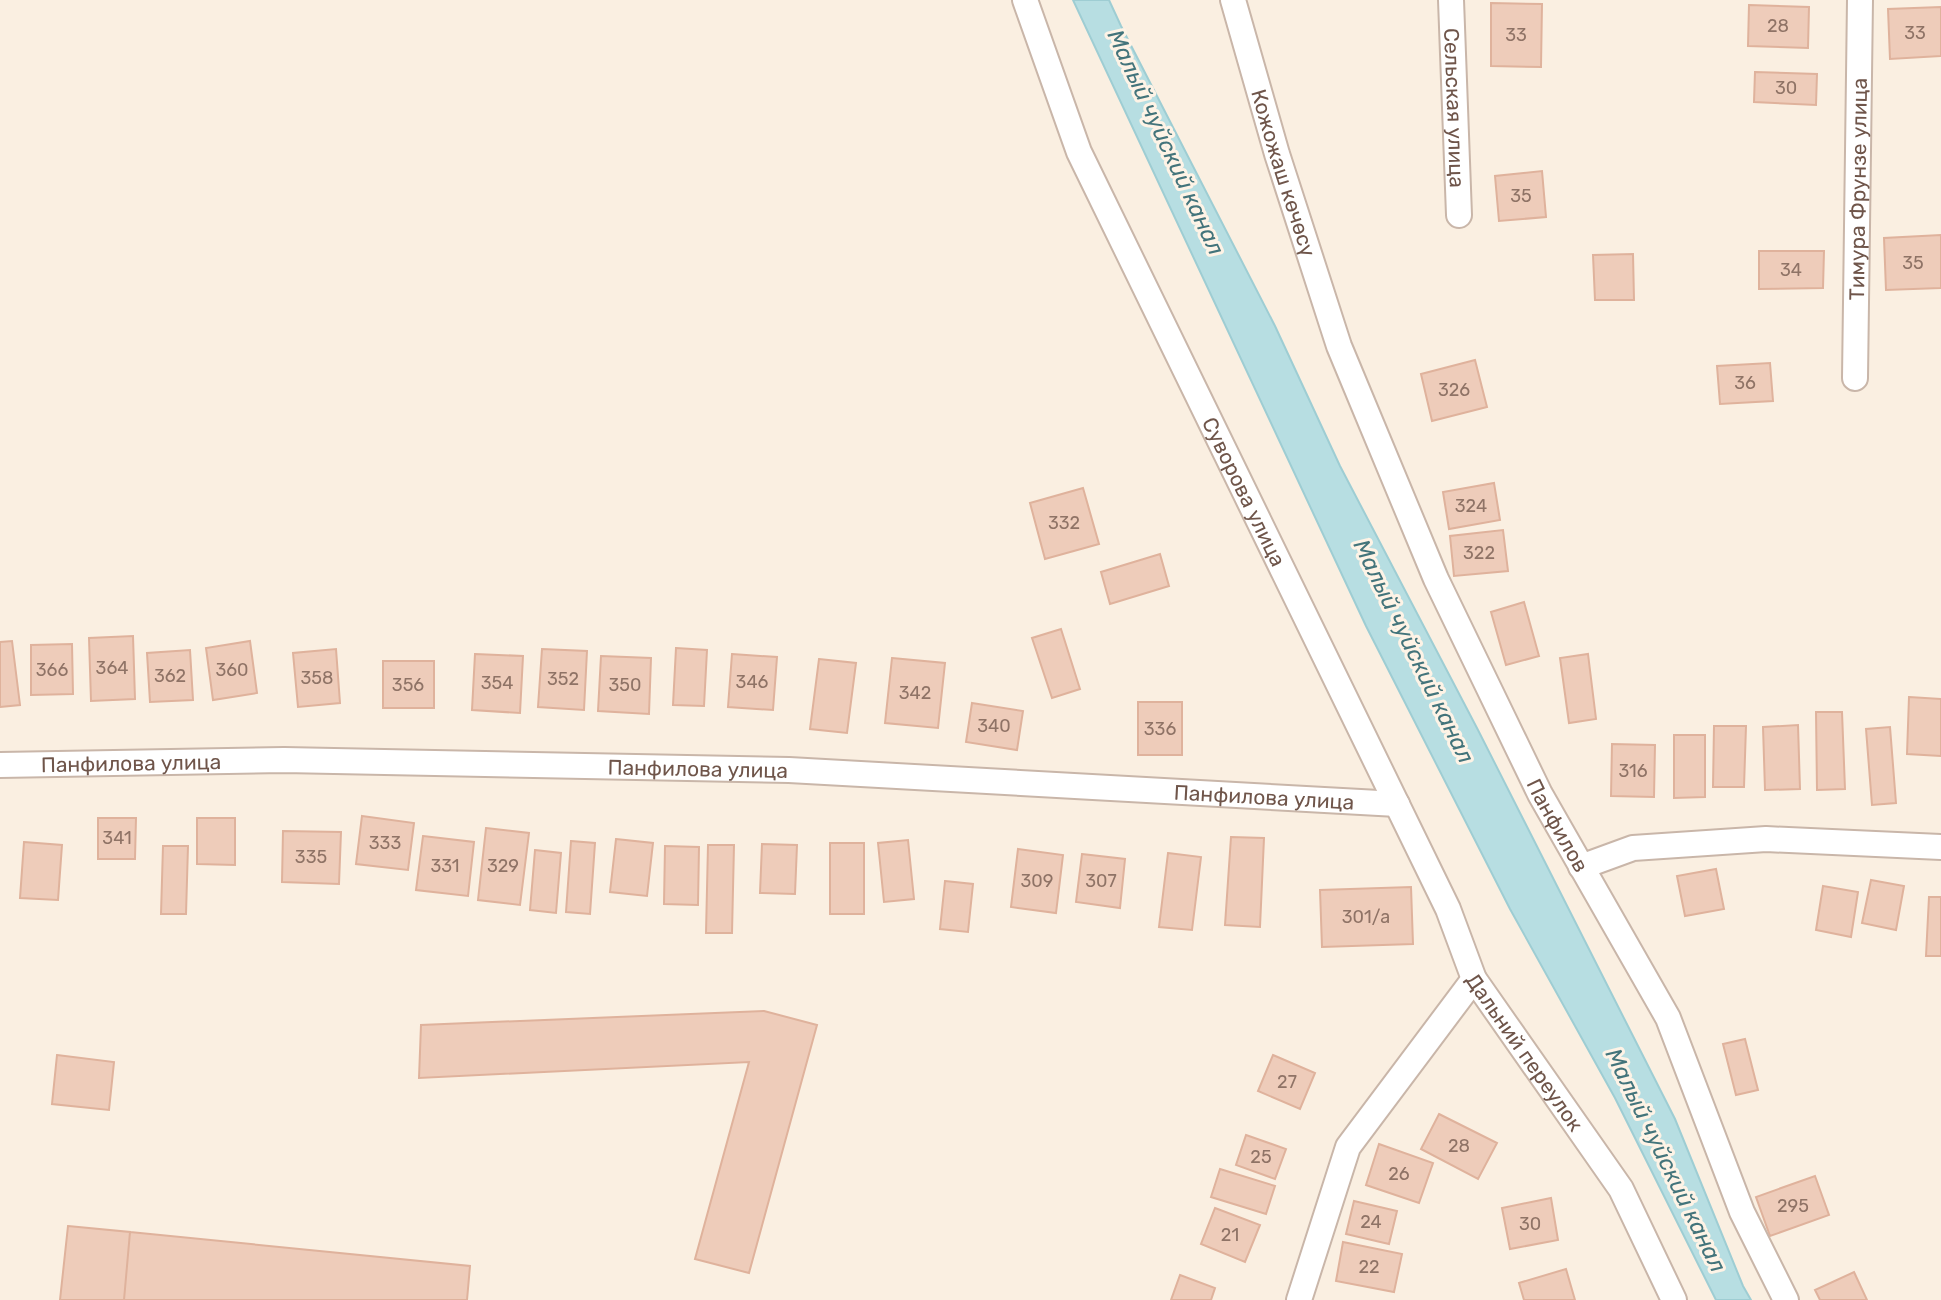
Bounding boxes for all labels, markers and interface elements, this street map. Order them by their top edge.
house number: 28 [1767,15,1789,37]
house number: 33 [1904,22,1926,44]
house number: 33 [1505,24,1527,46]
water label: Малый чуйский канал [1101,25,1231,259]
street label: Сельская улица [1440,28,1470,188]
house number: 30 [1775,77,1797,99]
street label: Тимура Фрунзе улица [1844,78,1871,300]
street label: Кожожаш көчөсү [1247,86,1322,259]
house number: 35 [1510,185,1532,207]
house number: 35 [1902,252,1924,274]
house number: 34 [1780,259,1802,281]
house number: 36 [1734,372,1756,394]
house number: 326 [1438,379,1470,401]
street label: Суворова улица [1198,413,1291,570]
house number: 324 [1455,495,1487,517]
house number: 332 [1048,512,1080,534]
water label: Малый чуйский канал [1348,535,1480,767]
house number: 322 [1463,542,1495,564]
house number: 364 [96,657,128,679]
house number: 366 [36,659,68,681]
house number: 360 [215,659,249,681]
house number: 362 [154,665,186,687]
house number: 358 [301,667,333,689]
house number: 352 [547,668,579,690]
house number: 346 [736,671,769,693]
house number: 354 [481,672,513,694]
house number: 356 [392,674,424,696]
house number: 350 [609,674,641,696]
house number: 342 [899,682,931,704]
house number: 340 [977,715,1011,737]
house number: 336 [1144,718,1176,740]
street label: Панфилова улица [41,749,221,777]
street label: Панфилова улица [607,754,788,782]
house number: 316 [1618,760,1648,782]
street label: Панфилов [1522,774,1594,876]
street label: Панфилова улица [1173,779,1355,814]
house number: 341 [102,827,132,849]
house number: 333 [369,832,401,854]
house number: 335 [295,846,327,868]
house number: 331 [430,855,460,877]
house number: 329 [487,855,519,877]
house number: 309 [1021,870,1053,892]
house number: 307 [1085,870,1117,892]
house number: 301/а [1342,906,1390,928]
street label: Дальний переулок [1461,968,1589,1136]
water label: Малый чуйский канал [1600,1044,1732,1276]
house number: 27 [1277,1071,1297,1093]
house number: 28 [1448,1135,1470,1157]
house number: 25 [1250,1146,1272,1168]
house number: 26 [1388,1163,1410,1185]
house number: 295 [1777,1195,1809,1217]
house number: 24 [1360,1211,1382,1233]
house number: 30 [1519,1213,1541,1235]
house number: 21 [1221,1224,1239,1246]
house number: 22 [1358,1256,1380,1278]

